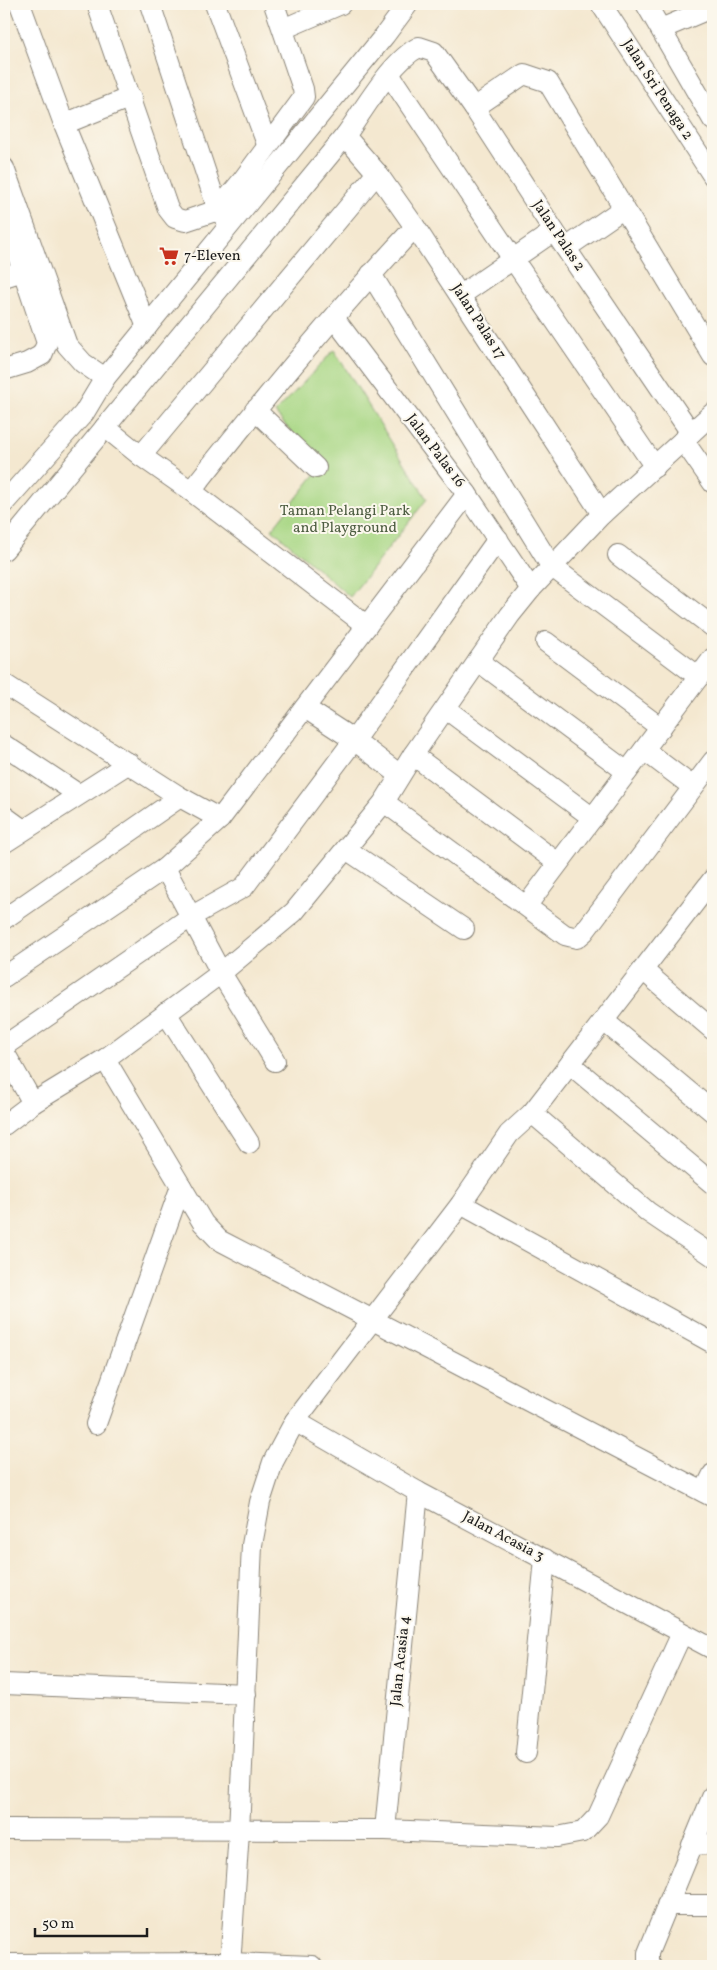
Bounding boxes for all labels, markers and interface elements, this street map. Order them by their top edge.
street label: Jalan Sri Penaga 2 [616,35,698,145]
street label: Jalan Palas 2 [526,196,590,276]
supermarket icon: 7-Eleven [158,245,180,267]
place label: 7-Eleven [184,246,241,267]
street label: Jalan Palas 17 [446,280,510,364]
street label: Jalan Palas 16 [400,410,470,492]
park label: Taman Pelangi Park and Playground [280,501,410,539]
street label: Jalan Acasia 3 [458,1507,548,1567]
street label: Jalan Acasia 4 [386,1615,416,1707]
scale bar [35,1905,148,1937]
text: 50 m [42,1914,74,1935]

